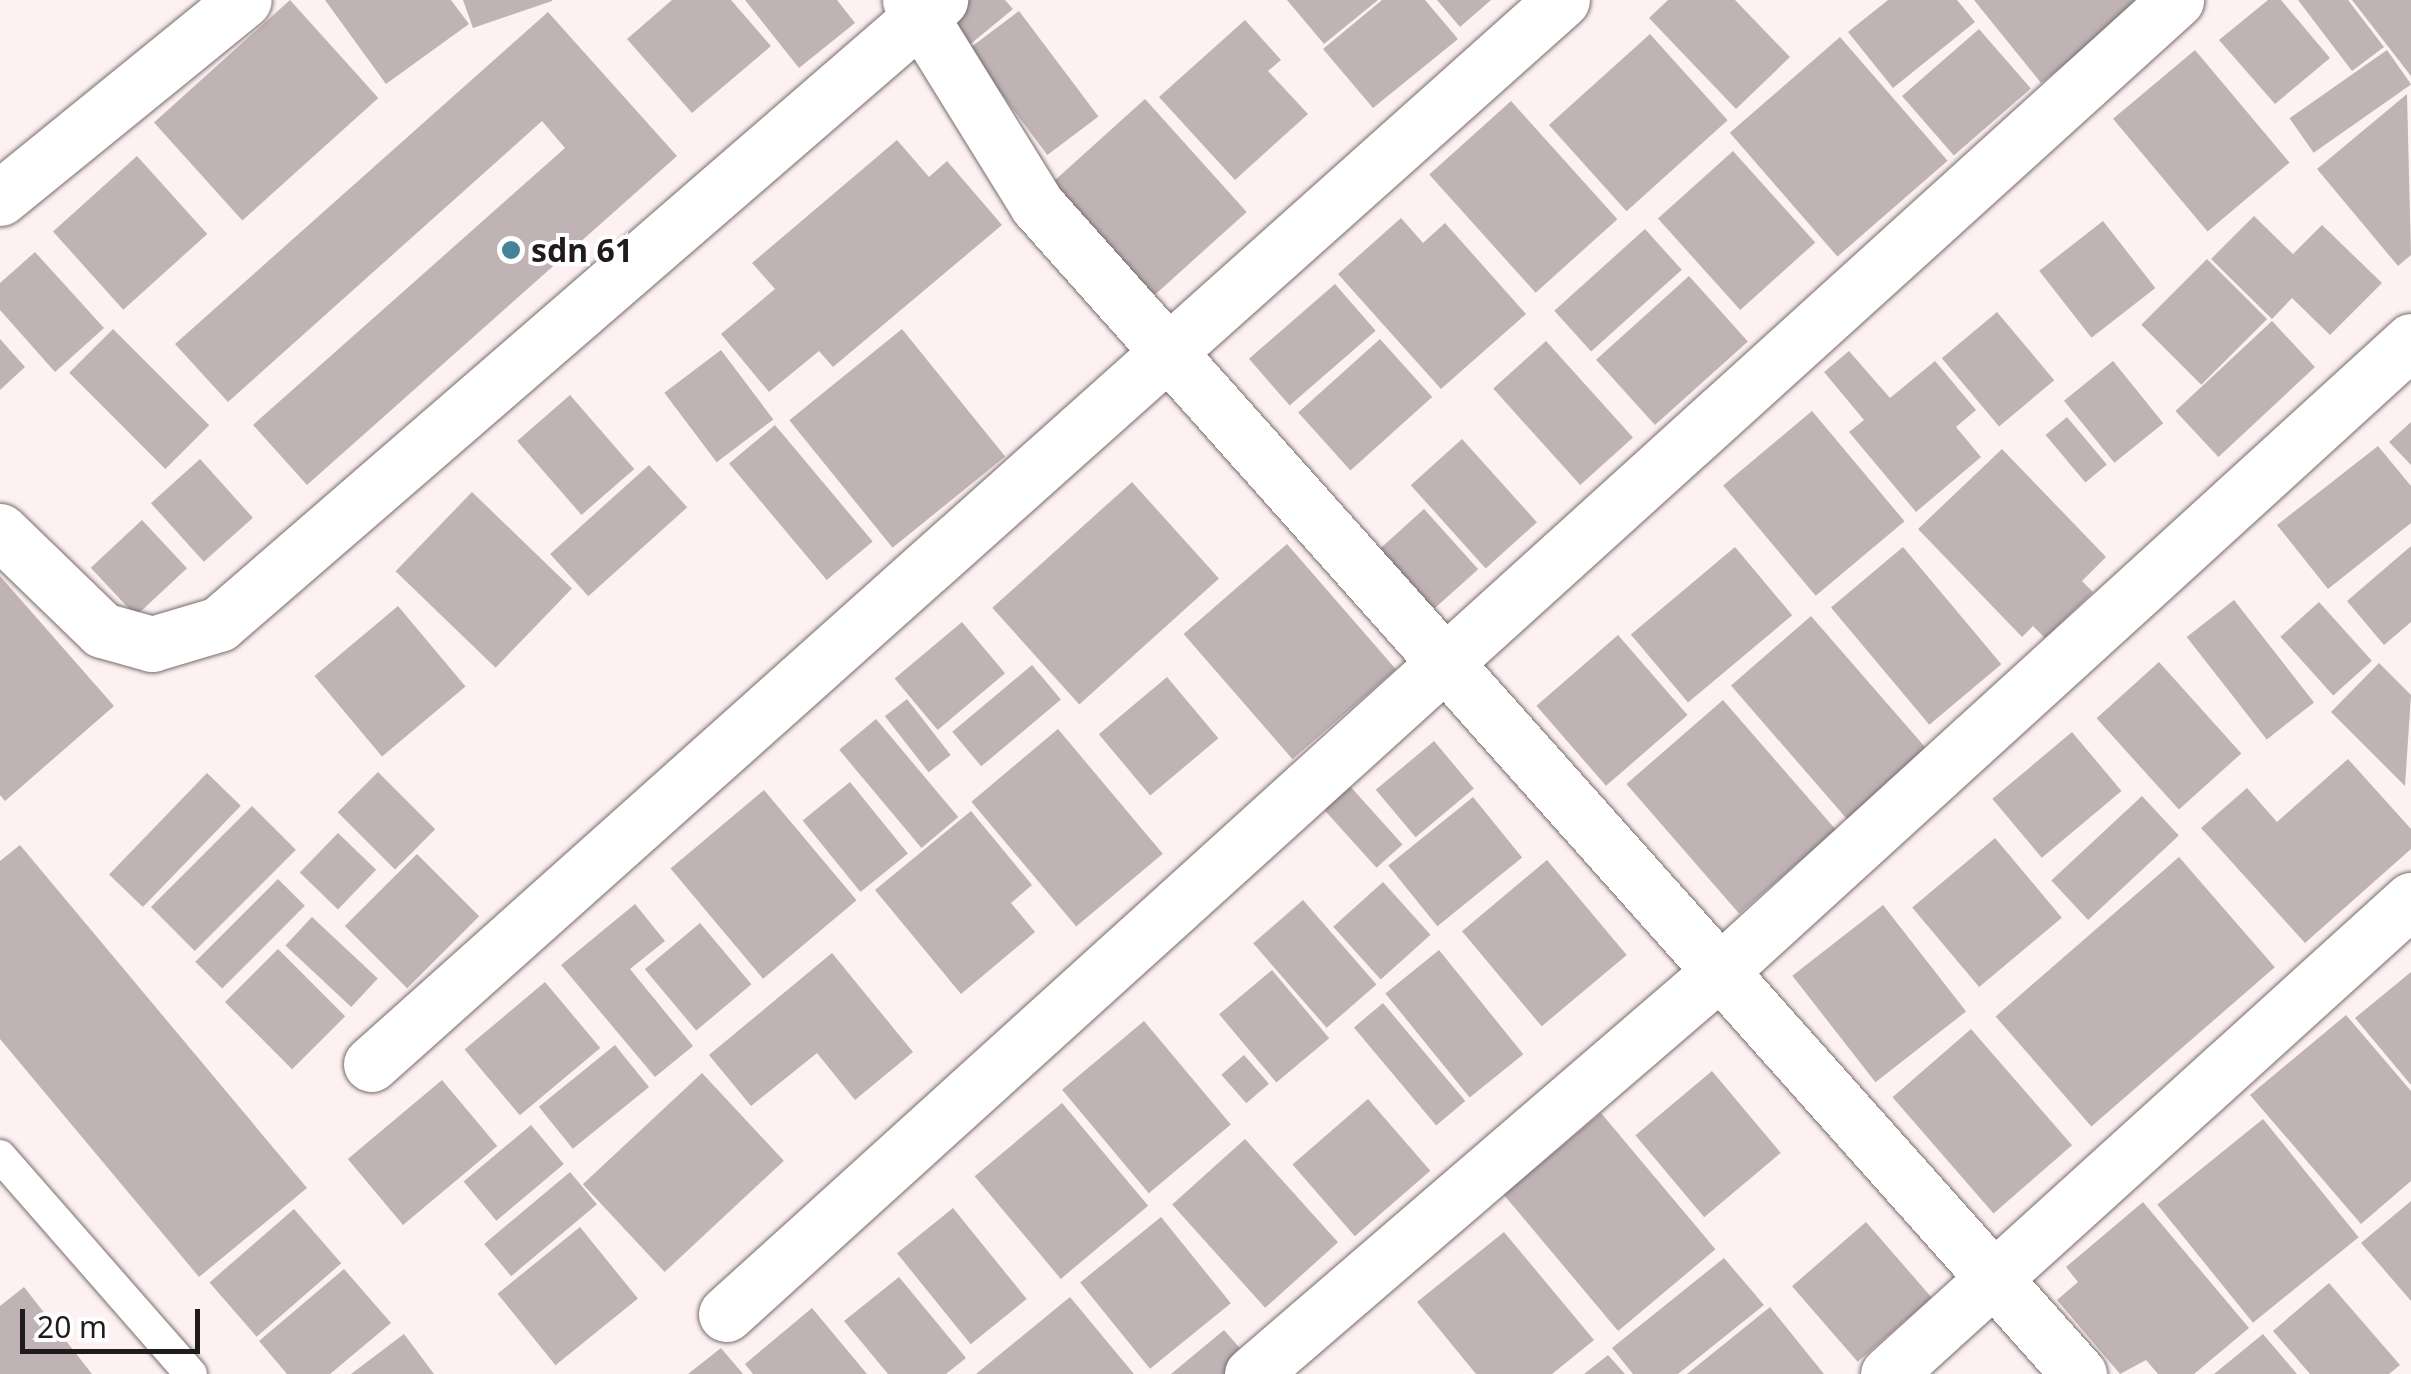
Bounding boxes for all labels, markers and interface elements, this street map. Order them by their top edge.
place label: sdn 61 [531,231,633,269]
marker: sdn 61 [500,239,522,261]
scale bar [25,1289,205,1351]
text: 20 m [37,1306,107,1347]

